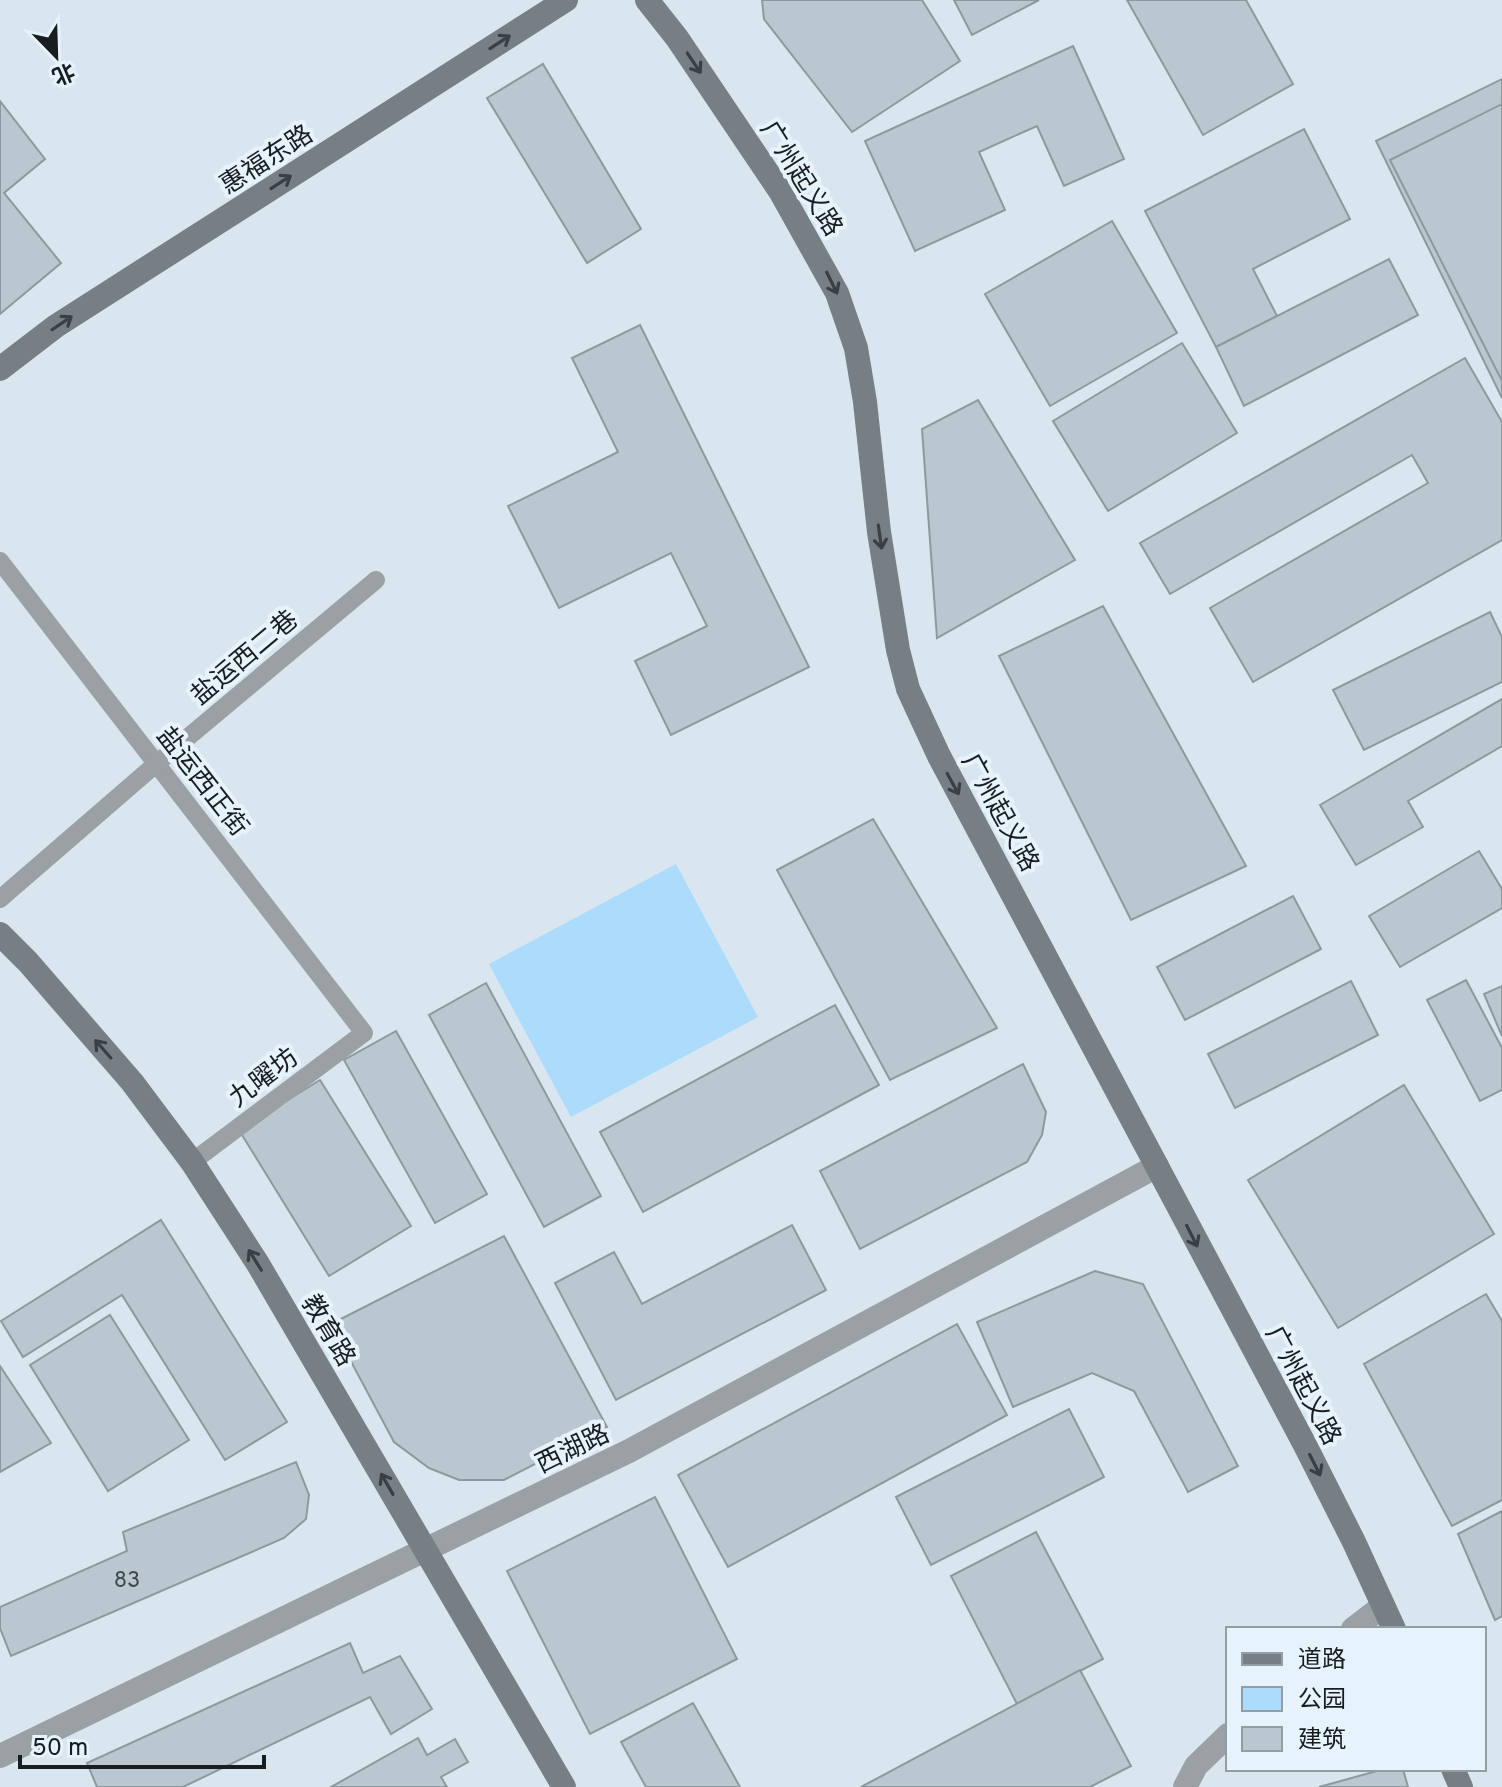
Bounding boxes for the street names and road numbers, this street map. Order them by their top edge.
street label: 广州起义路 [751,115,848,243]
street label: 惠福东路 [215,119,320,203]
street label: 盐运西二巷 [185,604,306,713]
street label: 盐运西正街 [148,721,254,844]
street label: 广州起义路 [953,748,1045,878]
street label: 九曜坊 [223,1042,306,1116]
street label: 教育路 [293,1289,361,1373]
street label: 广州起义路 [1257,1321,1347,1451]
street label: 西湖路 [531,1418,615,1482]

